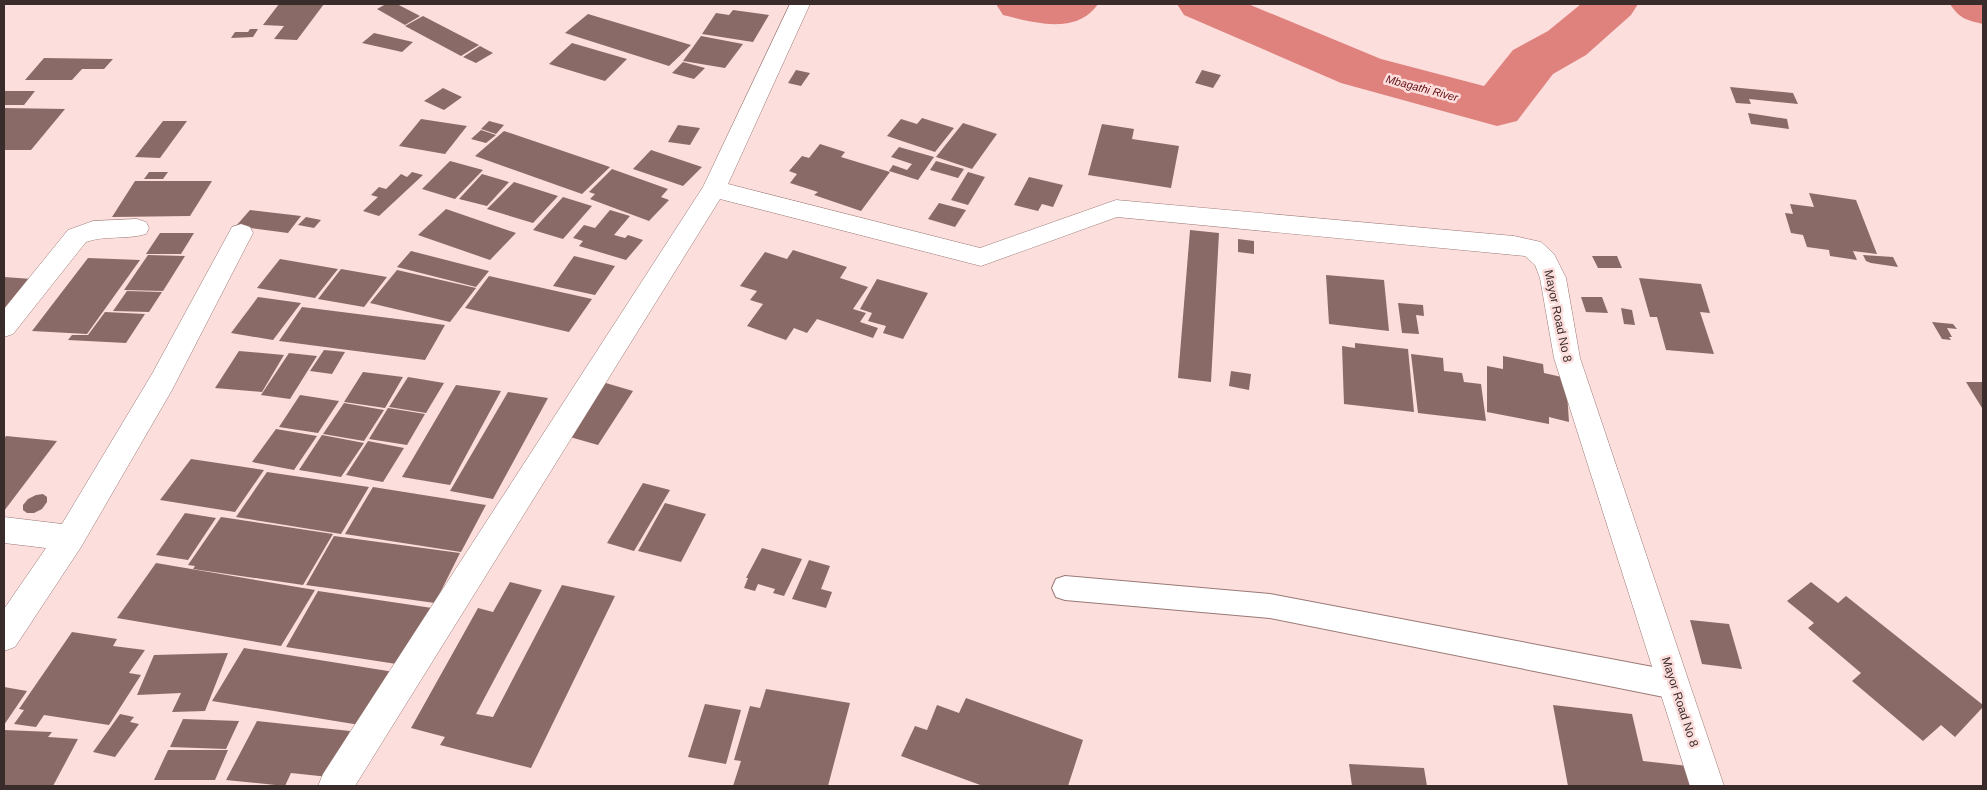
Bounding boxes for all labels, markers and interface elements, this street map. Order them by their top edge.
water label: Mbagathi River [1385,73,1461,104]
street label: Mayor Road No 8 [1541,269,1575,364]
street label: Mayor Road No 8 [1659,655,1701,749]

